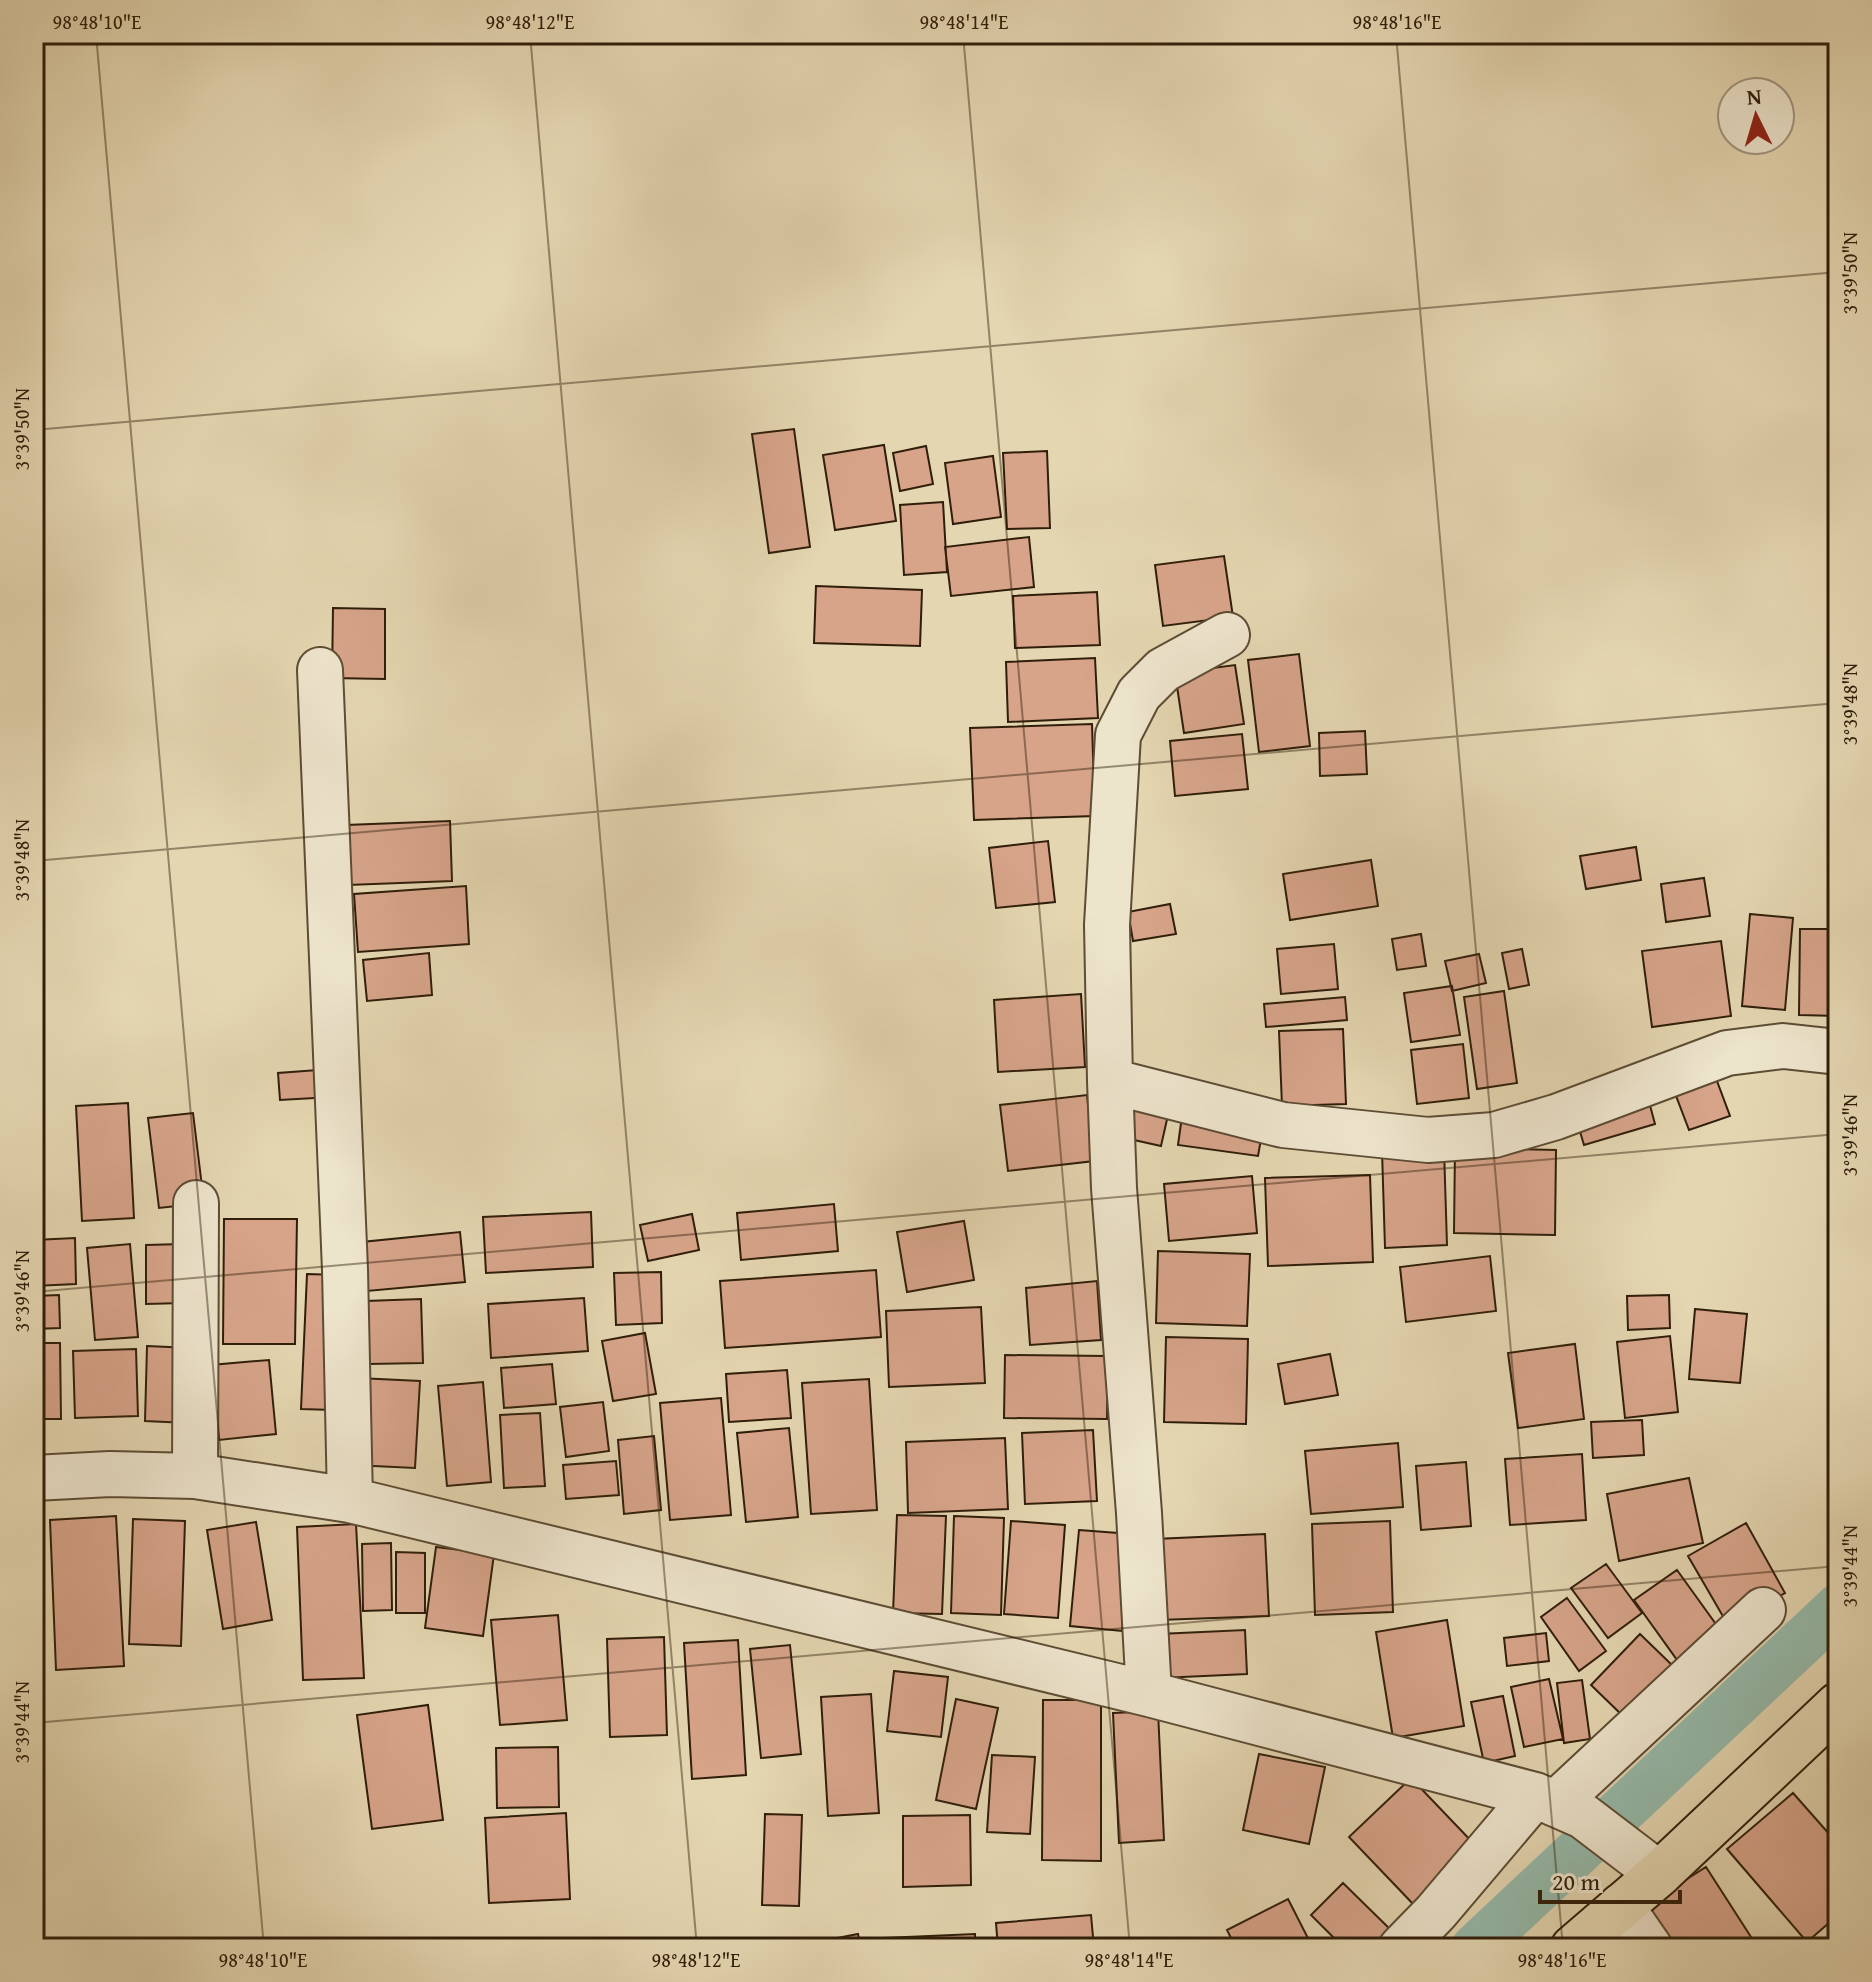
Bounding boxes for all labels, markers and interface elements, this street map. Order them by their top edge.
text: 98°48'10"E [53,7,141,36]
text: 98°48'12"E [486,7,574,36]
text: 98°48'14"E [920,7,1008,36]
text: 98°48'16"E [1353,7,1441,36]
north arrow [1716,76,1796,156]
text: N [1746,79,1763,113]
text: 3°39'50"N [1835,232,1864,314]
text: 3°39'50"N [7,388,36,470]
text: 3°39'48"N [1835,663,1864,745]
text: 3°39'48"N [7,819,36,901]
text: 3°39'46"N [1835,1094,1864,1176]
text: 3°39'46"N [7,1250,36,1332]
text: 3°39'44"N [1835,1525,1864,1607]
text: 3°39'44"N [7,1681,36,1763]
scale bar [1540,1854,1680,1904]
text: 20 m [1552,1864,1600,1899]
text: 98°48'10"E [219,1945,307,1974]
text: 98°48'12"E [652,1945,740,1974]
text: 98°48'14"E [1085,1945,1173,1974]
text: 98°48'16"E [1518,1945,1606,1974]

